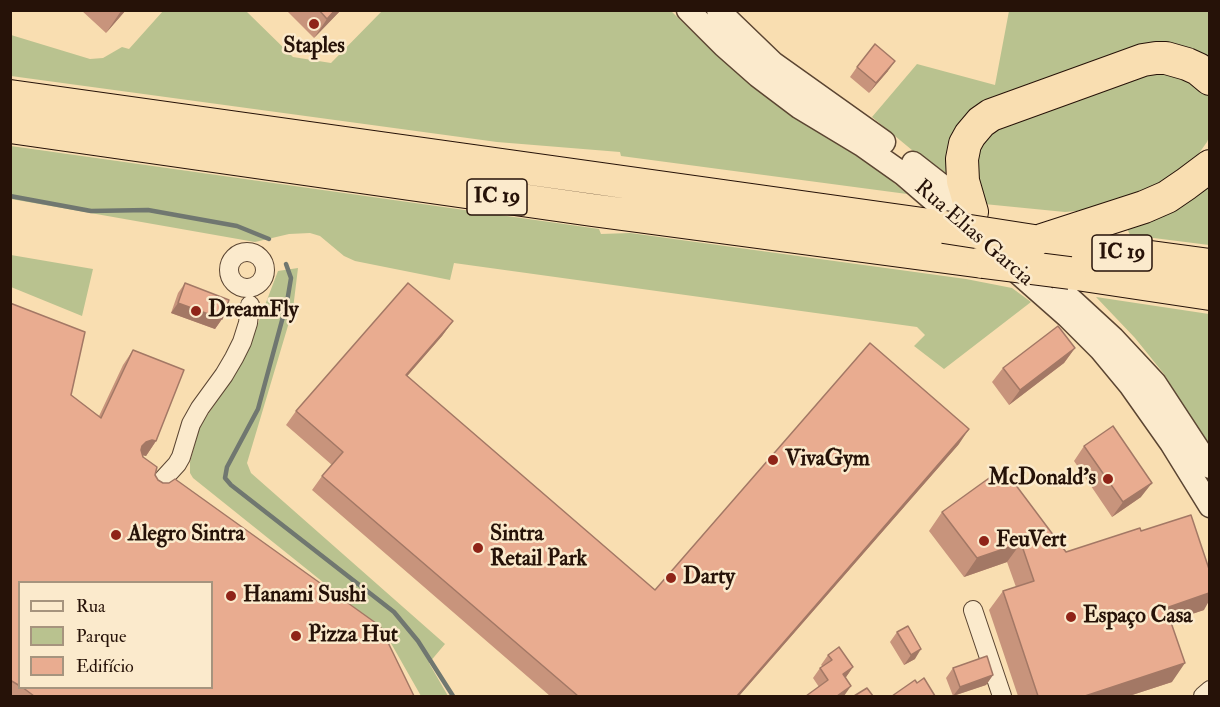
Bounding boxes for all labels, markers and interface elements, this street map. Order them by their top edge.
marker: Staples [307,17,321,31]
place label: Staples [283,34,345,60]
street label: Rua Elias Garcia [908,175,1038,293]
road number: IC 19 [467,179,527,215]
road number: IC 19 [1092,235,1152,271]
place label: DreamFly [208,298,298,324]
marker: DreamFly [189,304,203,318]
place label: VivaGym [785,447,870,473]
marker: VivaGym [766,453,780,467]
place label: McDonald's [988,466,1096,492]
marker: McDonald's [1101,472,1115,486]
place label: Alegro Sintra [128,522,244,548]
place label: Sintra Retail Park [490,522,587,574]
marker: Alegro Sintra [109,528,123,542]
place label: FeuVert [996,528,1066,554]
marker: FeuVert [977,534,991,548]
marker: Sintra Retail Park [471,541,485,555]
place label: Darty [683,565,735,591]
marker: Darty [664,571,678,585]
legend [18,581,213,689]
place label: Hanami Sushi [243,583,366,609]
marker: Hanami Sushi [224,589,238,603]
text: Rua [76,595,105,618]
place label: Espaço Casa [1083,604,1192,630]
marker: Espaço Casa [1064,610,1078,624]
place label: Pizza Hut [308,623,398,649]
text: Parque [76,625,126,648]
marker: Pizza Hut [289,629,303,643]
text: Edifício [76,655,134,678]

